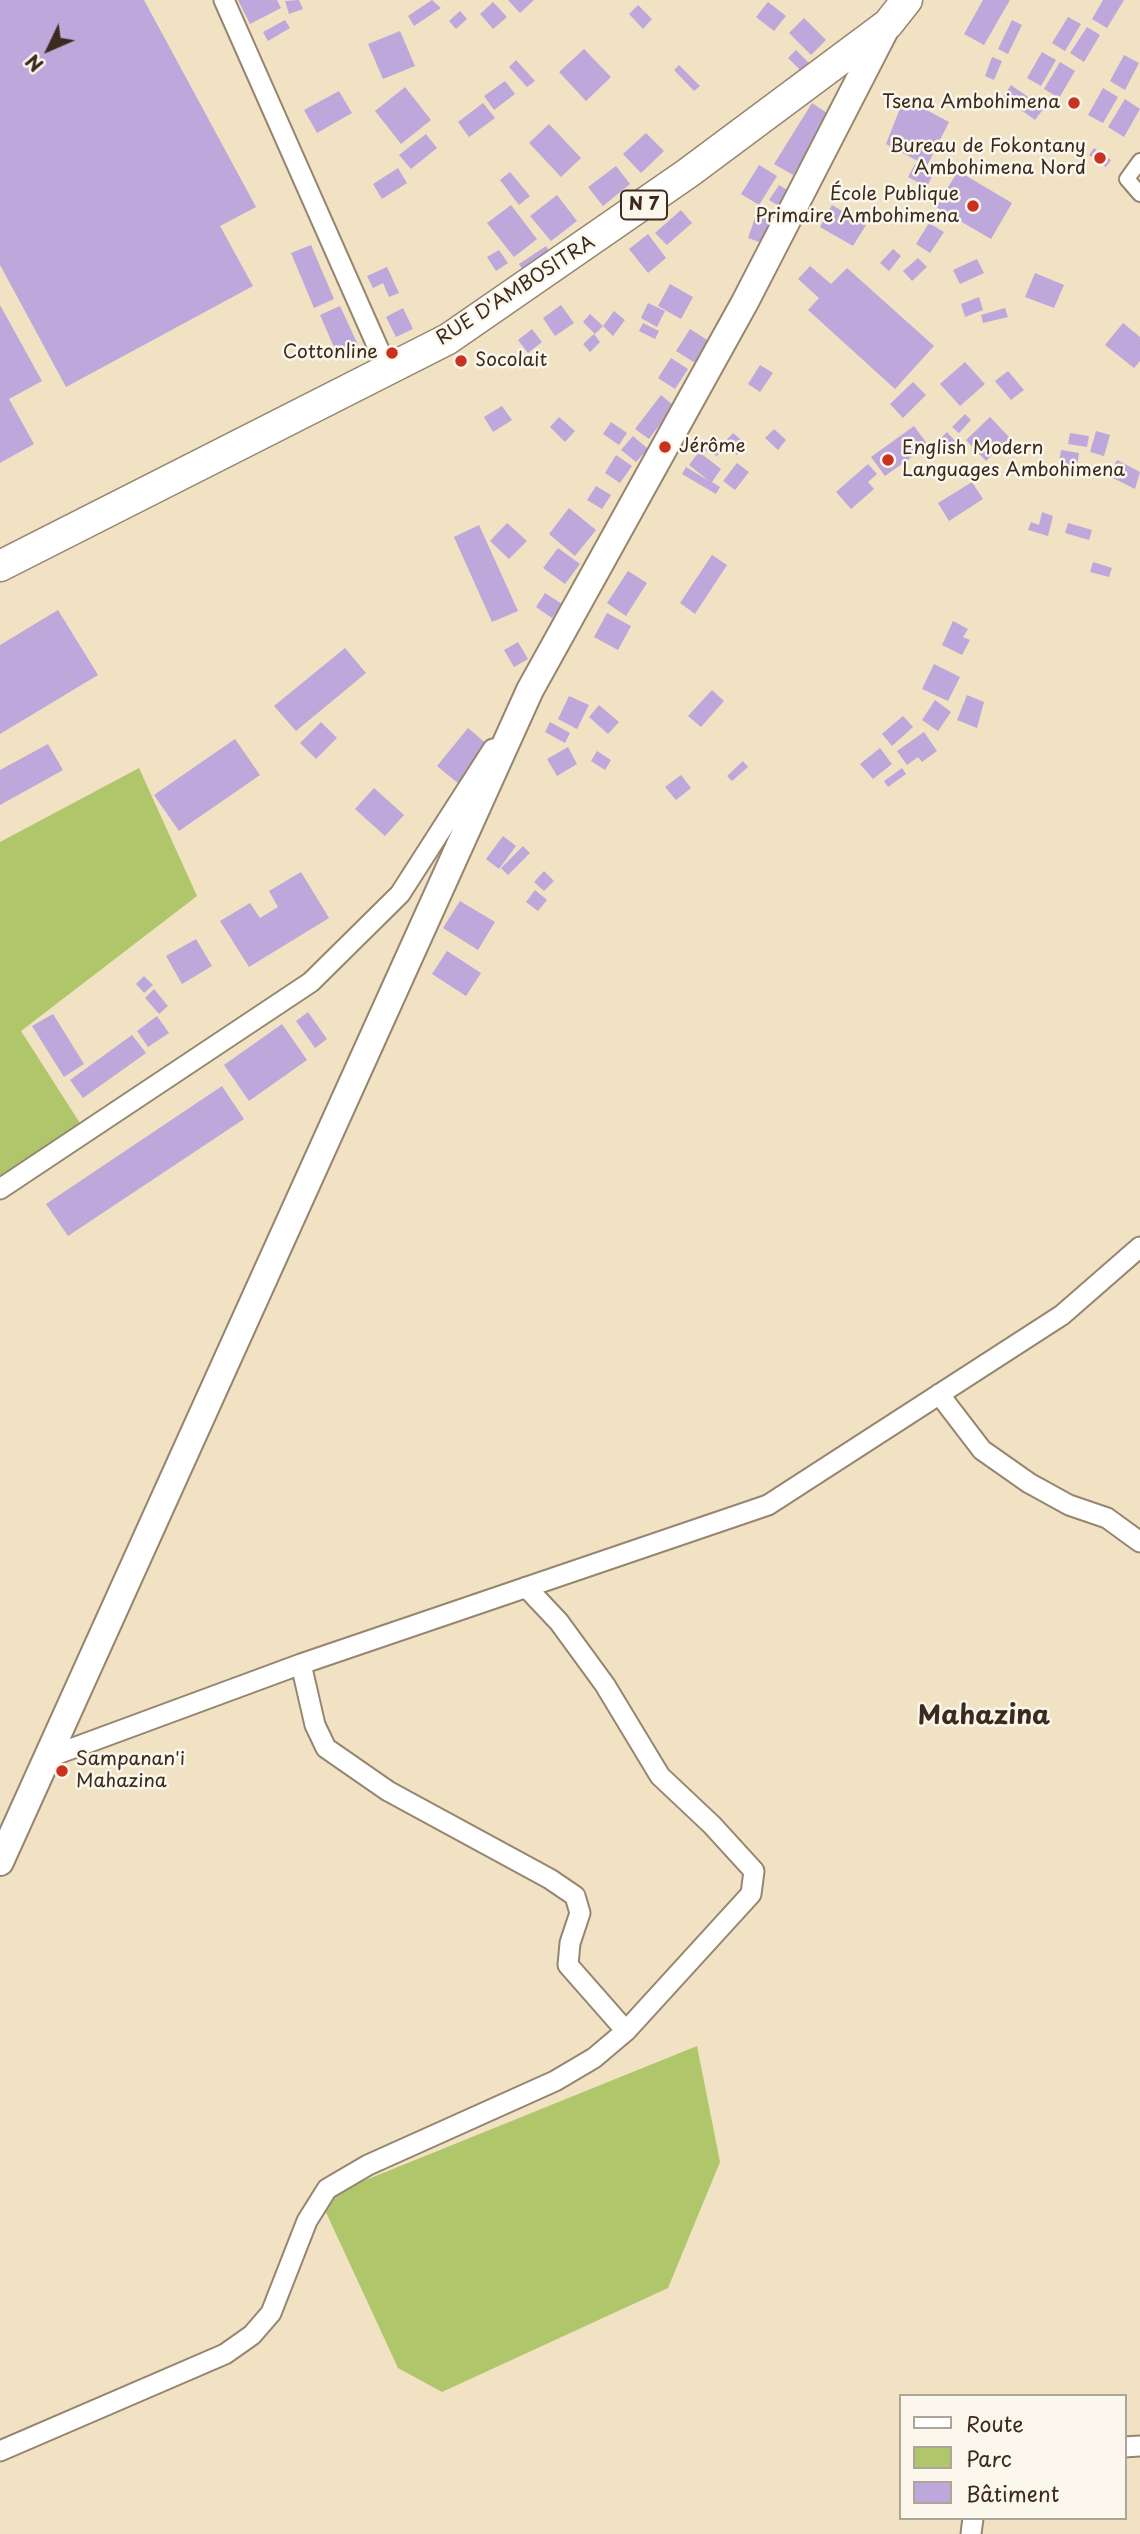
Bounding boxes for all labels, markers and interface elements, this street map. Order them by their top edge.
north arrow [14,14,84,84]
text: N [19,48,49,79]
place label: Tsena Ambohimena [882,92,1060,114]
marker: Tsena Ambohimena [1066,95,1082,111]
place label: Bureau de Fokontany Ambohimena Nord [890,136,1086,180]
marker: Bureau de Fokontany Ambohimena Nord [1092,150,1108,166]
place label: École Publique Primaire Ambohimena [755,184,959,228]
road number: N 7 [621,190,667,220]
marker: École Publique Primaire Ambohimena [965,198,981,214]
street label: RUE D'AMBOSITRA [433,231,599,351]
place label: Cottonline [283,342,378,364]
marker: Cottonline [384,345,400,361]
place label: Socolait [475,350,547,372]
marker: Socolait [453,353,469,369]
place label: Jérôme [679,436,746,458]
place label: English Modern Languages Ambohimena [902,438,1125,482]
marker: Jérôme [657,439,673,455]
marker: English Modern Languages Ambohimena [880,452,896,468]
district label: Mahazina [918,1701,1050,1733]
place label: Sampanan'i Mahazina [76,1749,185,1793]
marker: Sampanan'i Mahazina [54,1763,70,1779]
legend [898,2394,1126,2520]
text: Route [966,2407,1024,2439]
text: Parc [966,2442,1012,2474]
text: Bâtiment [966,2477,1059,2509]

